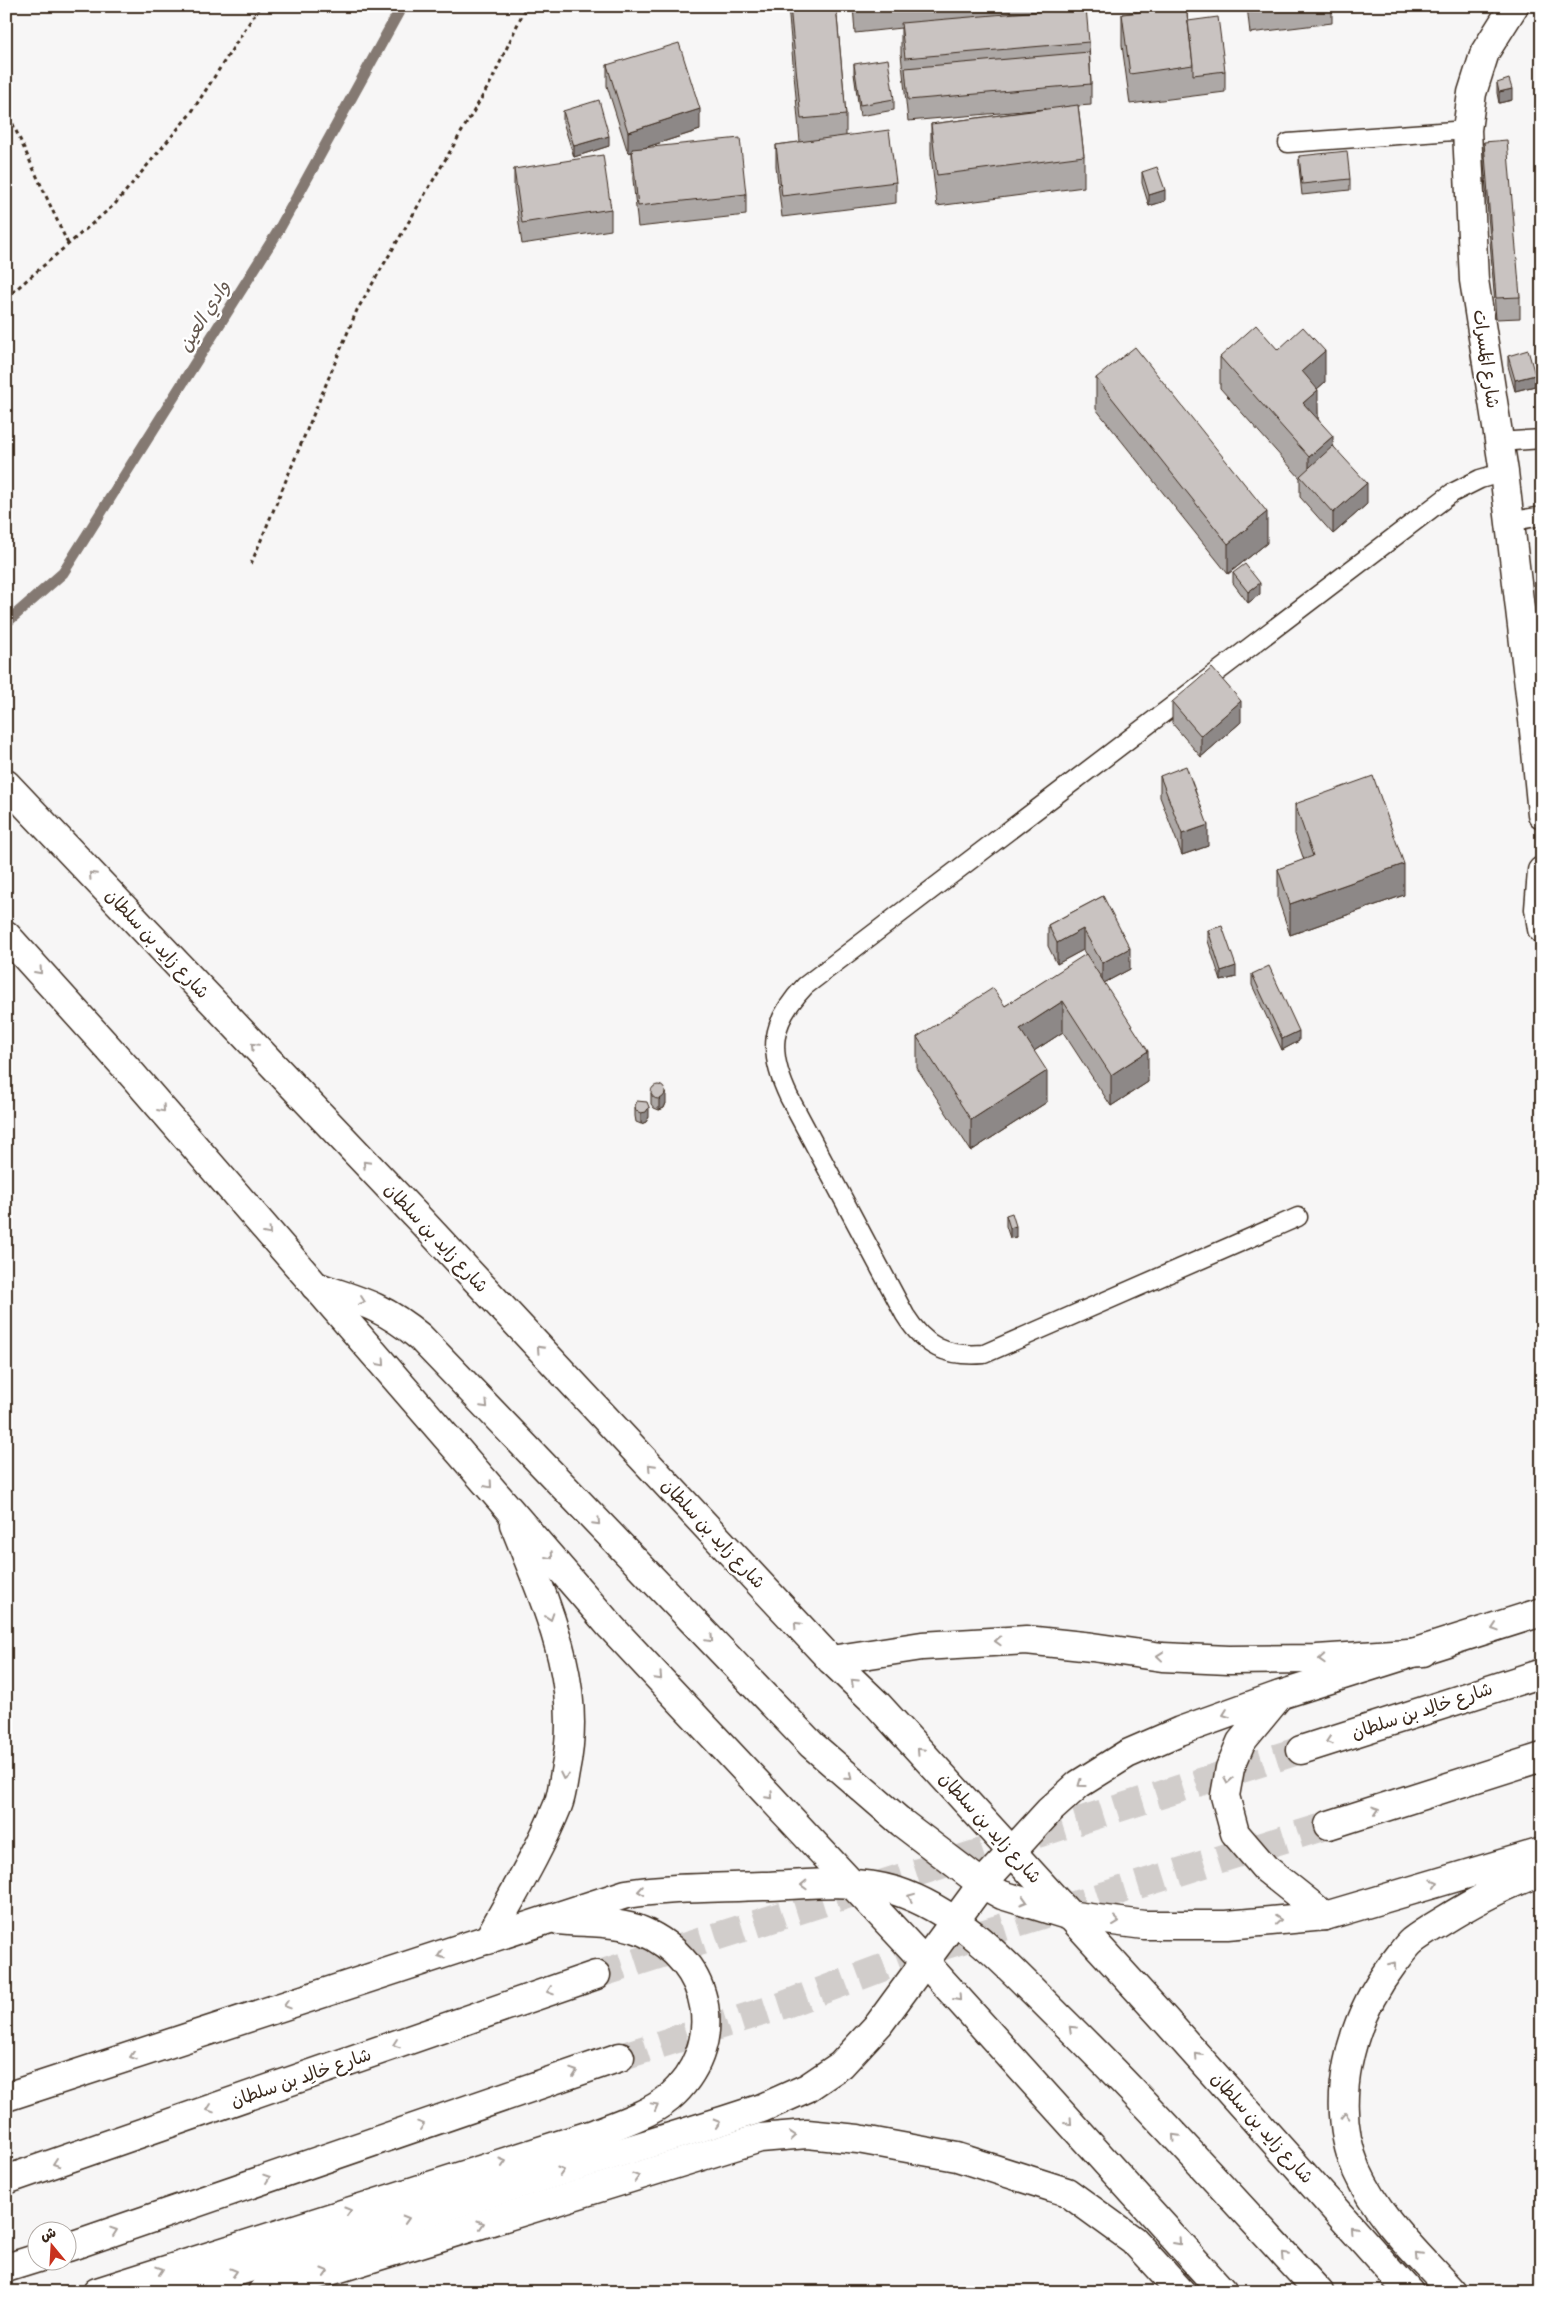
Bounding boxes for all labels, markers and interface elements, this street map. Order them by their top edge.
water label: وادي العين [173,276,236,357]
street label: شارع المَسرات [1468,308,1504,410]
one-way arrow [89,872,98,881]
street label: شارع زايد بن سلطان [100,884,214,1004]
one-way arrow [33,965,42,974]
one-way arrow [251,1043,260,1052]
one-way arrow [157,1103,166,1112]
one-way arrow [363,1160,372,1169]
street label: شارع زايد بن سلطان [379,1178,493,1298]
one-way arrow [263,1226,272,1235]
one-way arrow [357,1296,366,1306]
one-way arrow [537,1345,546,1354]
one-way arrow [376,1357,385,1366]
one-way arrow [479,1399,488,1408]
one-way arrow [648,1464,657,1473]
street label: شارع زايد بن سلطان [656,1474,770,1594]
one-way arrow [483,1480,492,1489]
one-way arrow [591,1516,600,1525]
one-way arrow [545,1551,554,1560]
one-way arrow [544,1612,554,1621]
one-way arrow [794,1621,803,1630]
one-way arrow [1492,1622,1500,1632]
one-way arrow [704,1633,713,1642]
one-way arrow [994,1636,1002,1646]
one-way arrow [1155,1651,1163,1662]
one-way arrow [1318,1653,1326,1664]
one-way arrow [653,1672,662,1681]
street label: شارع خالِد بن سلطان [1348,1677,1496,1745]
one-way arrow [851,1679,860,1688]
one-way arrow [1223,1708,1231,1718]
one-way arrow [1325,1735,1333,1745]
one-way arrow [917,1747,926,1756]
street label: شارع زايد بن سلطان [934,1767,1046,1889]
one-way arrow [843,1771,852,1780]
one-way arrow [560,1772,570,1780]
one-way arrow [1224,1775,1234,1784]
one-way arrow [1077,1778,1087,1787]
one-way arrow [764,1790,773,1799]
one-way arrow [1371,1806,1379,1816]
one-way arrow [799,1879,807,1890]
one-way arrow [1431,1879,1439,1889]
one-way arrow [637,1885,645,1896]
one-way arrow [907,1893,916,1903]
one-way arrow [1019,1896,1027,1906]
one-way arrow [1112,1915,1120,1926]
one-way arrow [1274,1915,1282,1926]
one-way arrow [438,1949,446,1959]
one-way arrow [1387,1962,1395,1971]
one-way arrow [546,1985,555,1995]
one-way arrow [952,1992,961,2001]
one-way arrow [283,1999,292,2009]
one-way arrow [1069,2026,1078,2035]
one-way arrow [393,2039,401,2049]
street label: شارع خالِد بن سلطان [228,2043,374,2113]
one-way arrow [129,2050,137,2060]
one-way arrow [1195,2053,1204,2062]
street label: شارع زايد بن سلطان [1206,2067,1318,2189]
one-way arrow [570,2068,578,2078]
one-way arrow [650,2102,659,2112]
one-way arrow [206,2104,215,2114]
one-way arrow [1340,2112,1351,2120]
one-way arrow [1063,2116,1072,2125]
one-way arrow [712,2118,720,2128]
one-way arrow [416,2121,425,2131]
one-way arrow [789,2130,797,2141]
one-way arrow [1172,2133,1181,2142]
one-way arrow [53,2157,61,2167]
one-way arrow [499,2158,507,2168]
one-way arrow [557,2166,565,2176]
one-way arrow [631,2172,640,2182]
one-way arrow [262,2174,271,2184]
one-way arrow [344,2207,352,2217]
one-way arrow [401,2214,410,2224]
north arrow [28,2220,78,2270]
one-way arrow [476,2220,484,2230]
text: ش [38,2224,58,2245]
one-way arrow [1350,2226,1359,2235]
one-way arrow [109,2227,117,2237]
one-way arrow [1172,2237,1181,2246]
one-way arrow [1416,2252,1425,2261]
one-way arrow [1282,2253,1291,2262]
one-way arrow [155,2266,164,2276]
one-way arrow [229,2267,238,2277]
one-way arrow [321,2268,329,2278]

